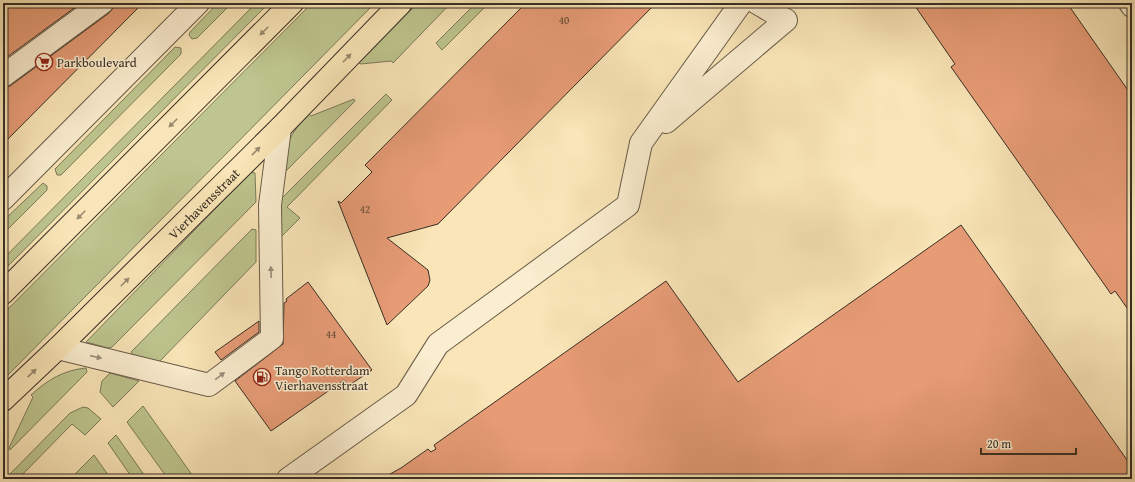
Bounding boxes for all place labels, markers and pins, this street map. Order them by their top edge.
supermarket icon: Parkboulevard [34,52,54,72]
place label: Parkboulevard [57,53,137,72]
place label: Tango Rotterdam Vierhavensstraat [275,361,370,395]
fuel station icon: Tango Rotterdam Vierhavensstraat [252,367,272,387]

